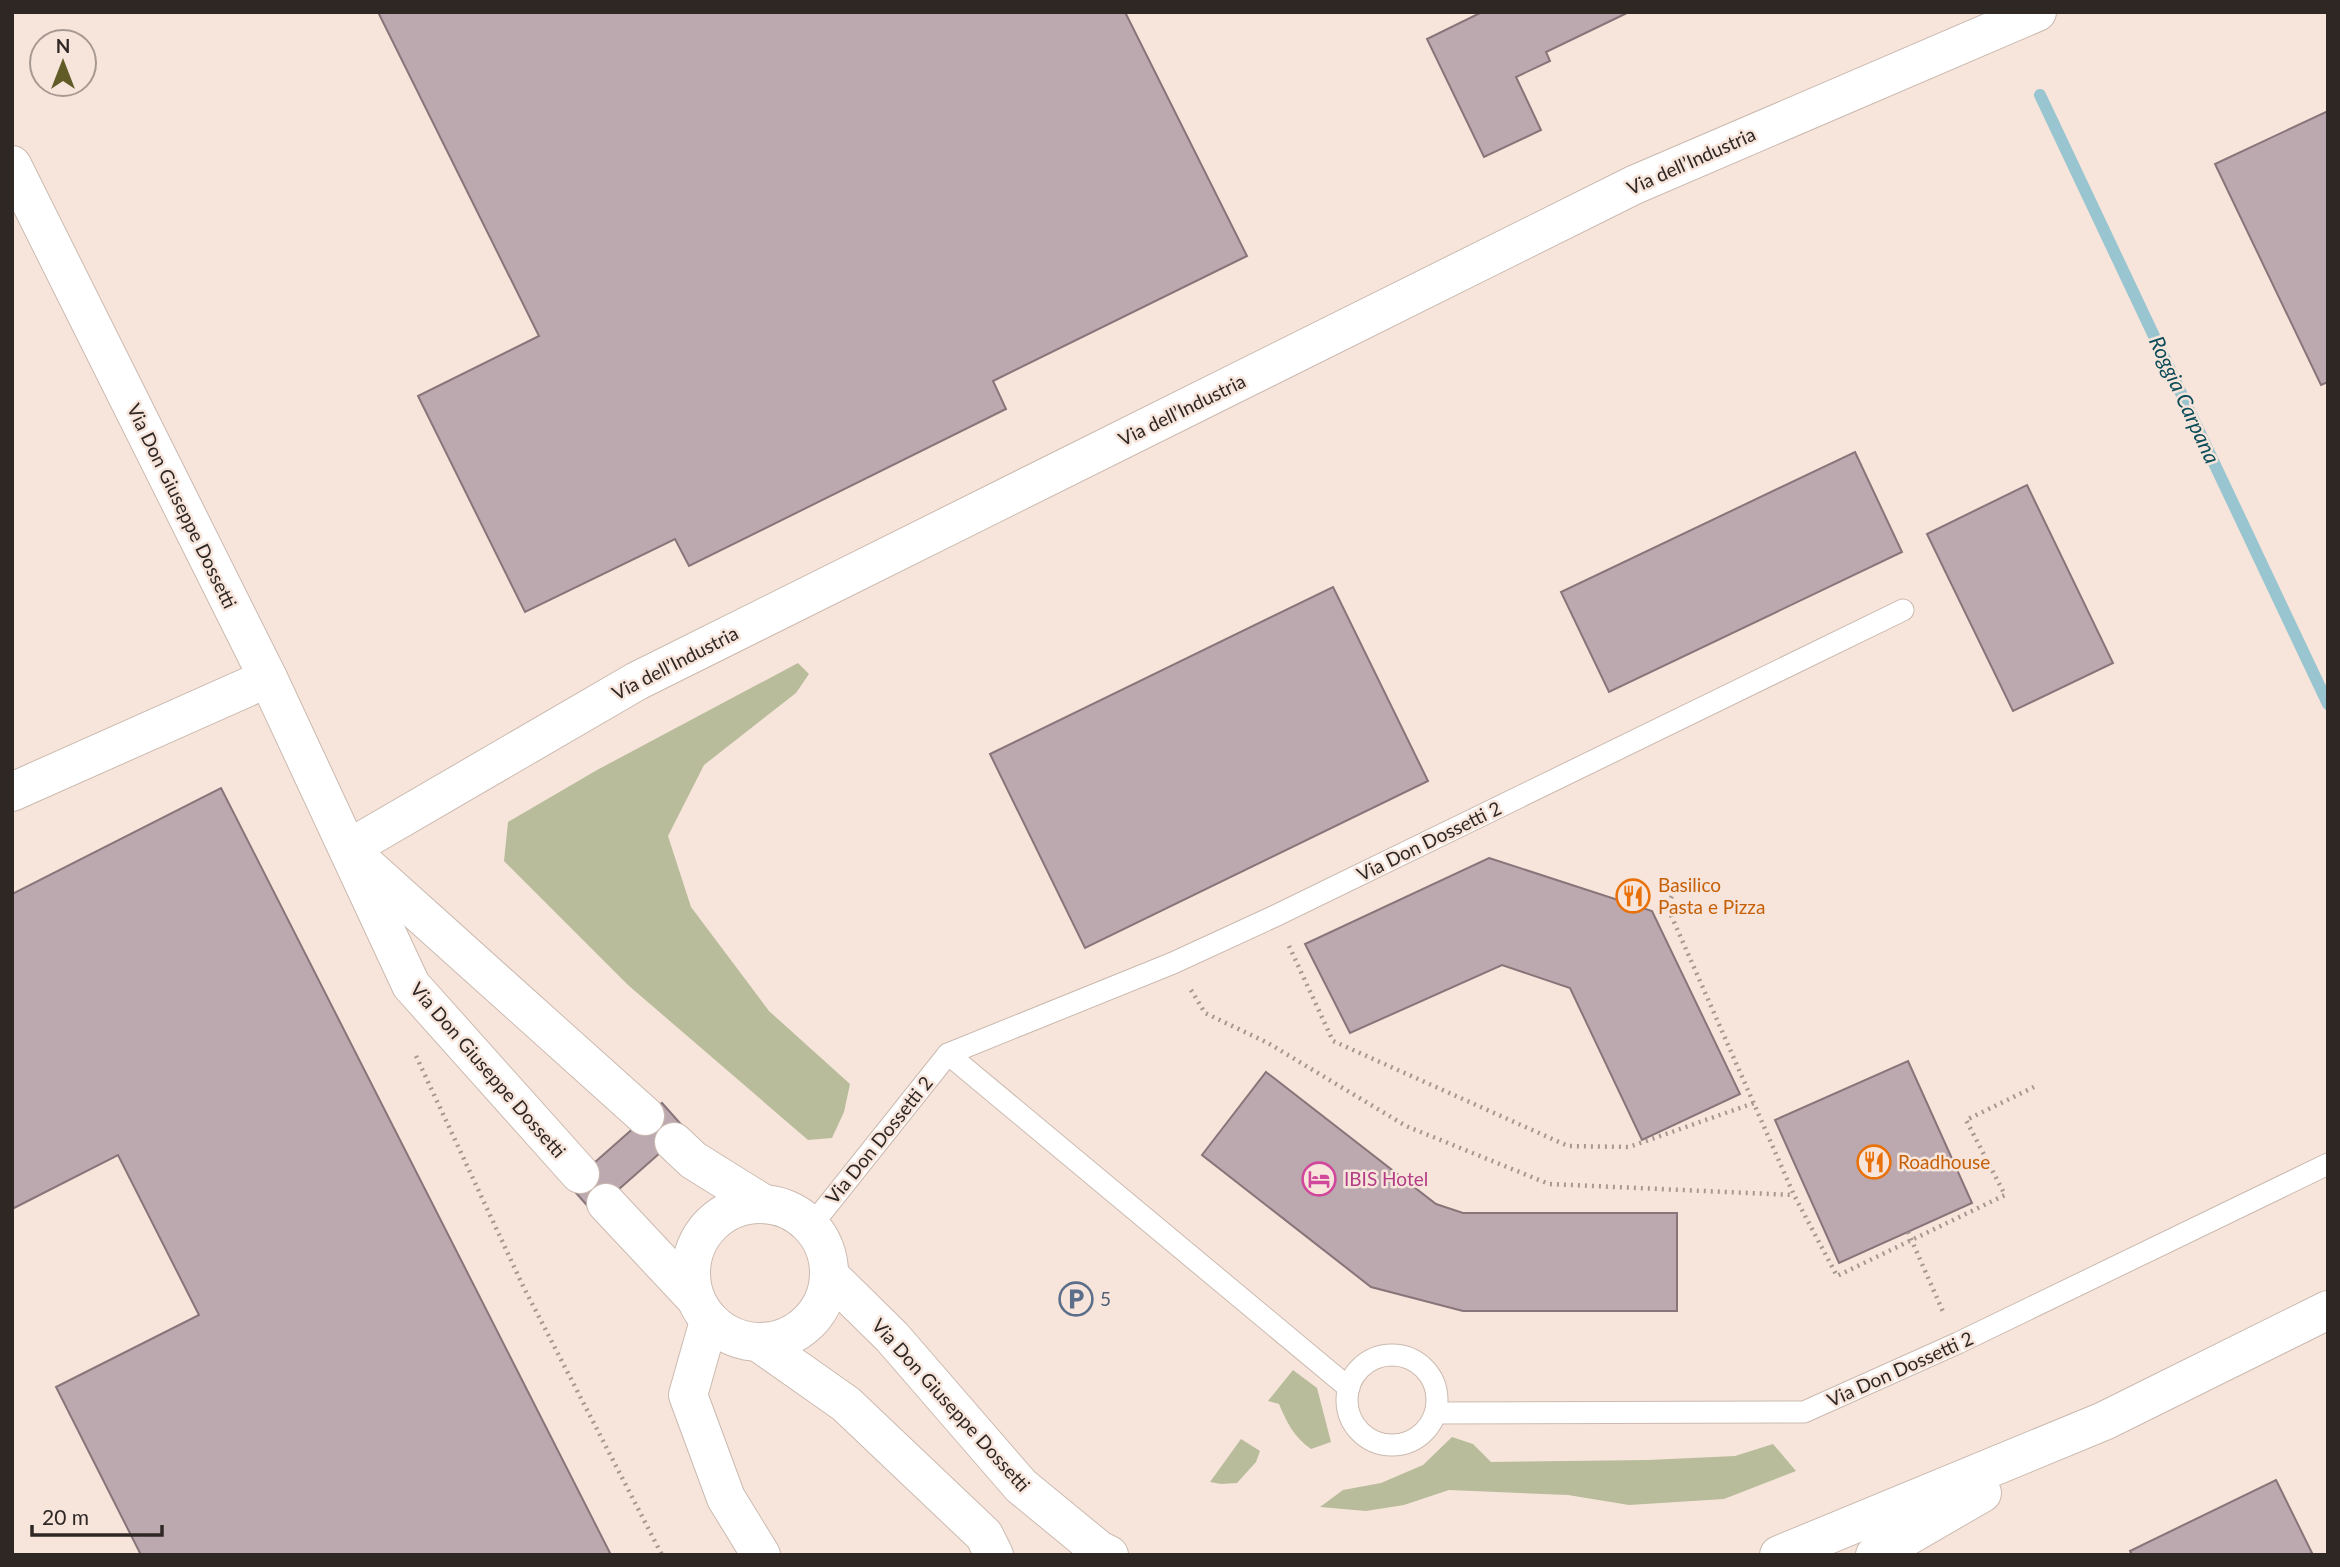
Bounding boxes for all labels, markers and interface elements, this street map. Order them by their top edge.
north arrow [28,28,98,98]
text: N [56,34,70,57]
street label: Via dell’Industria [1623,122,1759,199]
water label: Roggia Carpana [2145,332,2226,467]
street label: Via dell’Industria [1115,369,1249,450]
street label: Via Don Giuseppe Dossetti [123,400,242,612]
street label: Via dell’Industria [608,621,742,704]
street label: Via Don Dossetti 2 [1353,796,1505,885]
place label: Basilico Pasta e Pizza [1658,873,1765,918]
restaurant icon: Basilico Pasta e Pizza [1614,877,1652,915]
street label: Via Don Giuseppe Dossetti [406,977,571,1162]
street label: Via Don Dossetti 2 [820,1071,937,1208]
restaurant icon: Roadhouse [1855,1143,1893,1181]
place label: Roadhouse [1898,1150,1990,1173]
hotel icon: IBIS Hotel [1300,1160,1338,1198]
place label: IBIS Hotel [1344,1167,1428,1190]
parking icon: 5 [1057,1280,1095,1318]
place label: 5 [1100,1287,1111,1310]
street label: Via Don Giuseppe Dossetti [868,1313,1035,1496]
street label: Via Don Dossetti 2 [1823,1326,1976,1411]
scale bar [32,1494,161,1538]
text: 20 m [42,1504,89,1529]

